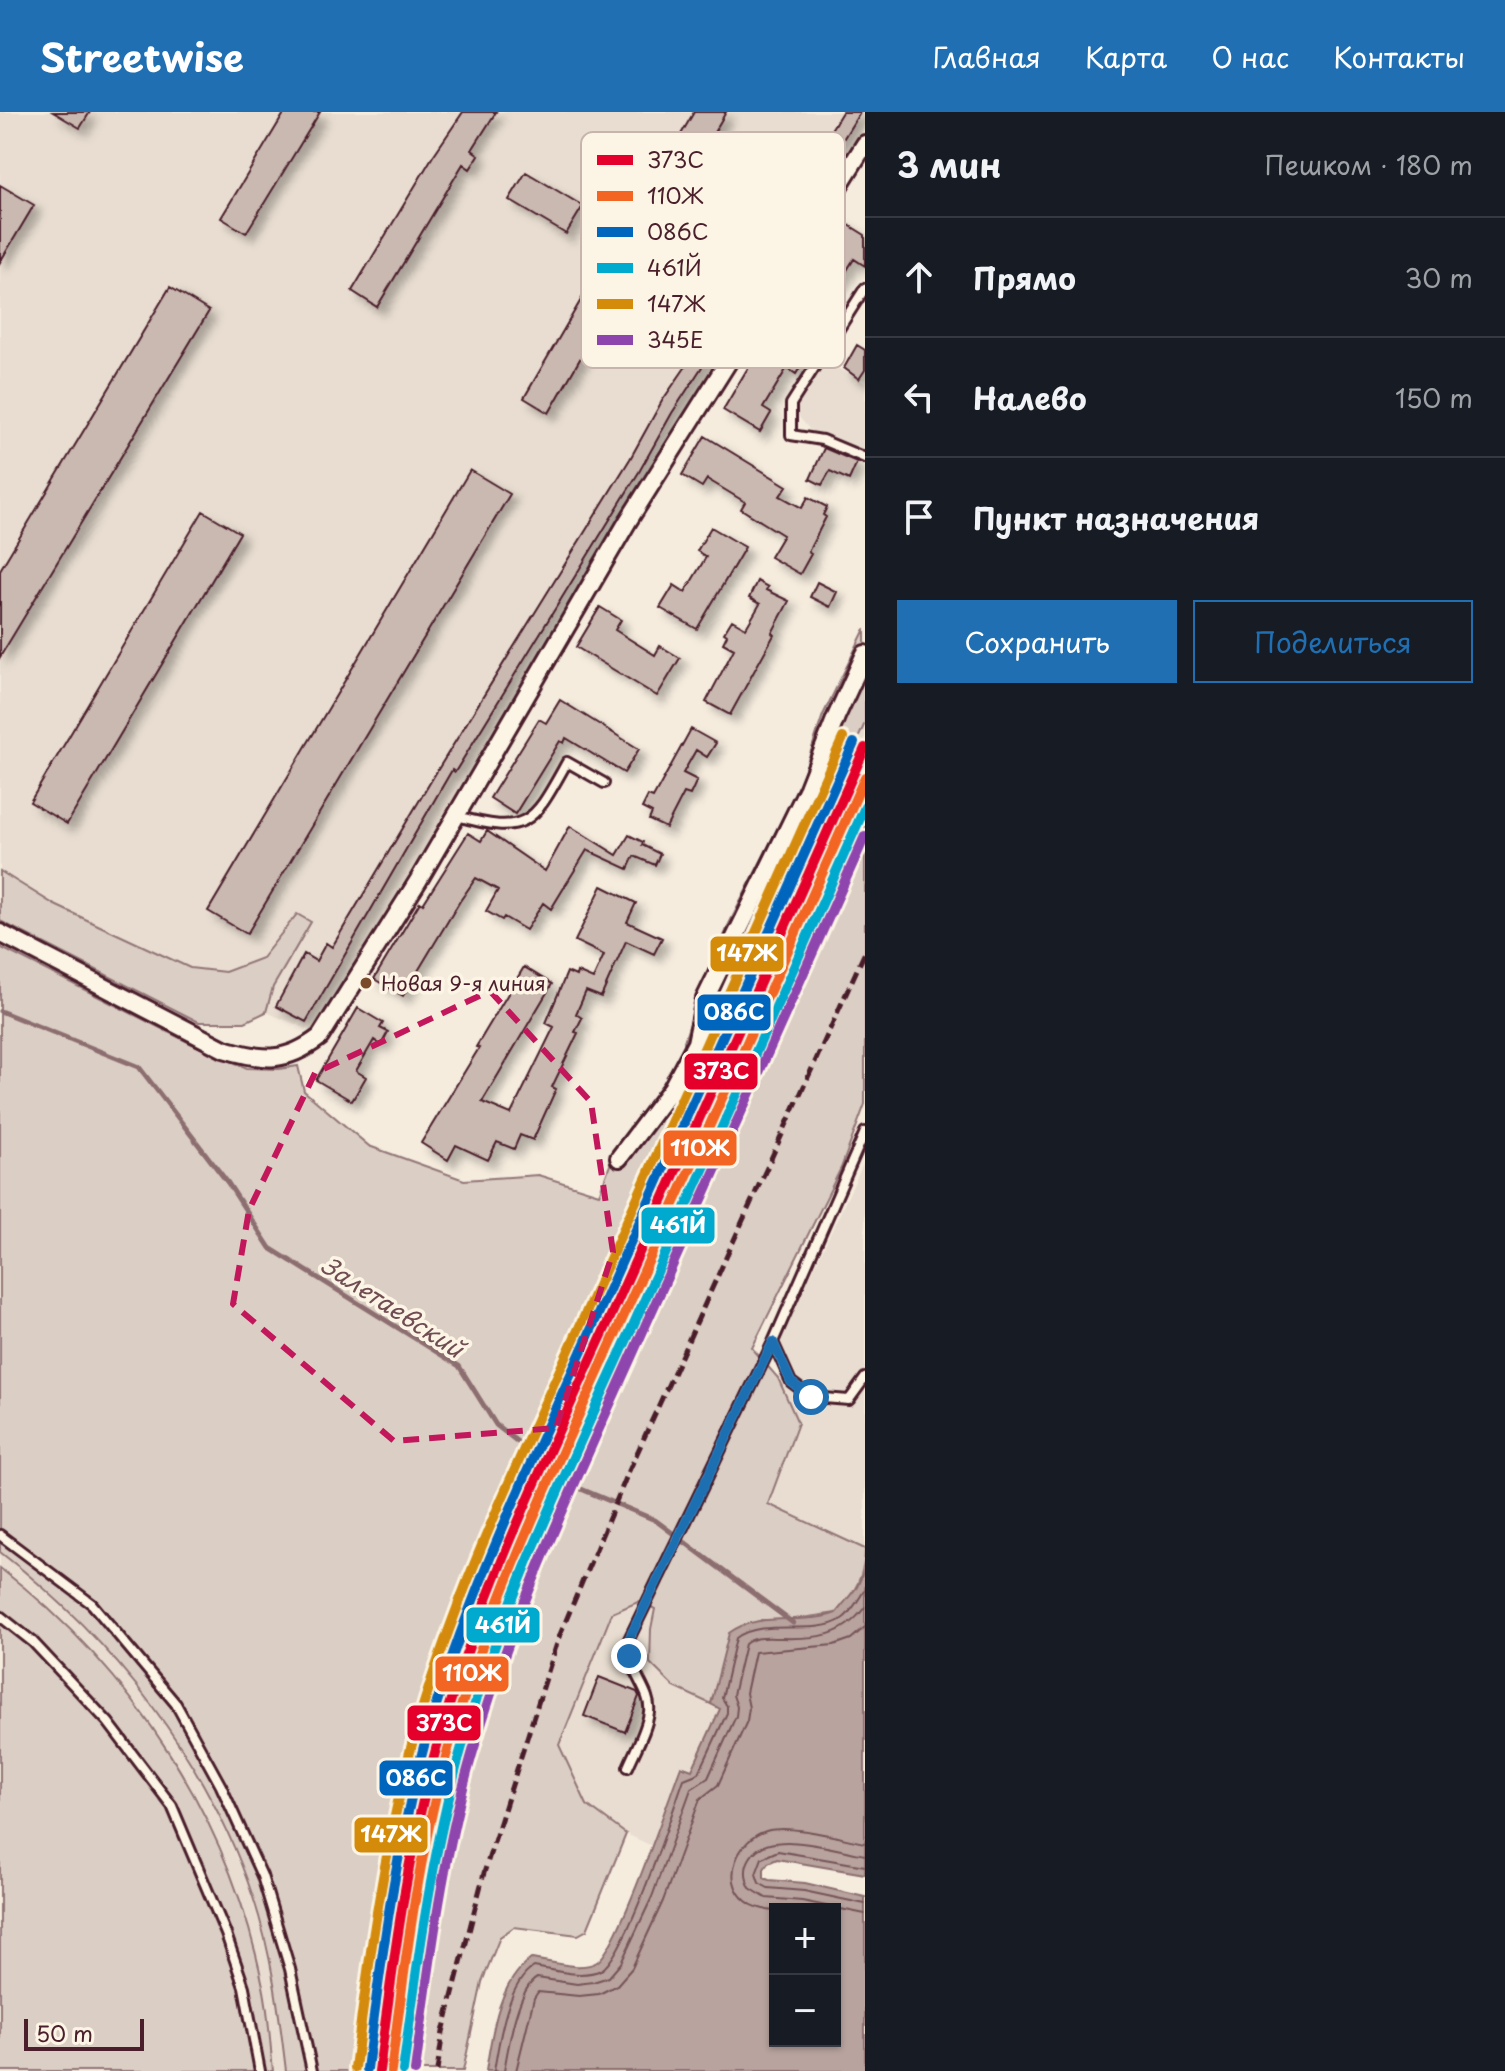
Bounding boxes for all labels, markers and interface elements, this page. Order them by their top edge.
text: Streetwise [40,28,244,85]
text: Главная [933,35,1041,78]
text: Карта [1085,35,1167,78]
text: О нас [1211,35,1289,78]
text: Контакты [1333,35,1465,78]
legend [581,132,845,368]
text: 3 мин [897,138,1001,190]
text: 373C [647,142,704,175]
text: Пешком · 180 m [1265,145,1473,184]
text: 110Ж [647,178,704,211]
text: 086С [647,214,709,247]
text: 461Й [647,250,702,283]
icon: ahead [897,255,941,299]
text: Прямо [973,255,1076,300]
text: 30 m [1405,258,1473,297]
text: 147Ж [647,286,705,319]
text: 345Е [647,322,703,355]
icon: left [897,375,941,419]
text: Налево [973,375,1087,420]
text: 150 m [1395,378,1473,417]
icon: arrive [897,495,941,539]
text: Пункт назначения [973,495,1259,540]
button: Сохранить [897,600,1177,683]
button: Поделиться [1193,600,1473,683]
line badge: 147Ж [709,935,785,973]
text: 147Ж [716,935,778,968]
place label: Новая 9-я линия [381,968,546,998]
marker: Новая 9-я линия [358,975,374,991]
line badge: 086С [696,993,772,1032]
text: 086С [704,994,764,1027]
line badge: 373C [683,1052,759,1091]
text: 373C [692,1053,750,1086]
line badge: 110Ж [662,1129,738,1167]
text: 110Ж [670,1130,730,1163]
line badge: 461Й [640,1206,716,1245]
text: 461Й [650,1207,706,1240]
water label: Залетаевский [315,1247,473,1367]
route start [793,1379,829,1415]
line badge: 461Й [465,1606,541,1644]
text: 461Й [475,1607,531,1640]
route end [611,1638,647,1674]
line badge: 110Ж [434,1655,510,1693]
text: 110Ж [442,1655,502,1688]
line badge: 373C [406,1704,482,1742]
text: 373C [415,1705,473,1738]
line badge: 086С [378,1759,454,1797]
text: 086С [386,1760,446,1793]
line badge: 147Ж [353,1816,429,1854]
text: 147Ж [360,1816,422,1849]
map controls [769,1903,841,2047]
button: + [769,1903,841,1975]
button: − [769,1975,841,2047]
scale bar [24,2015,144,2051]
text: 50 m [36,2016,93,2049]

